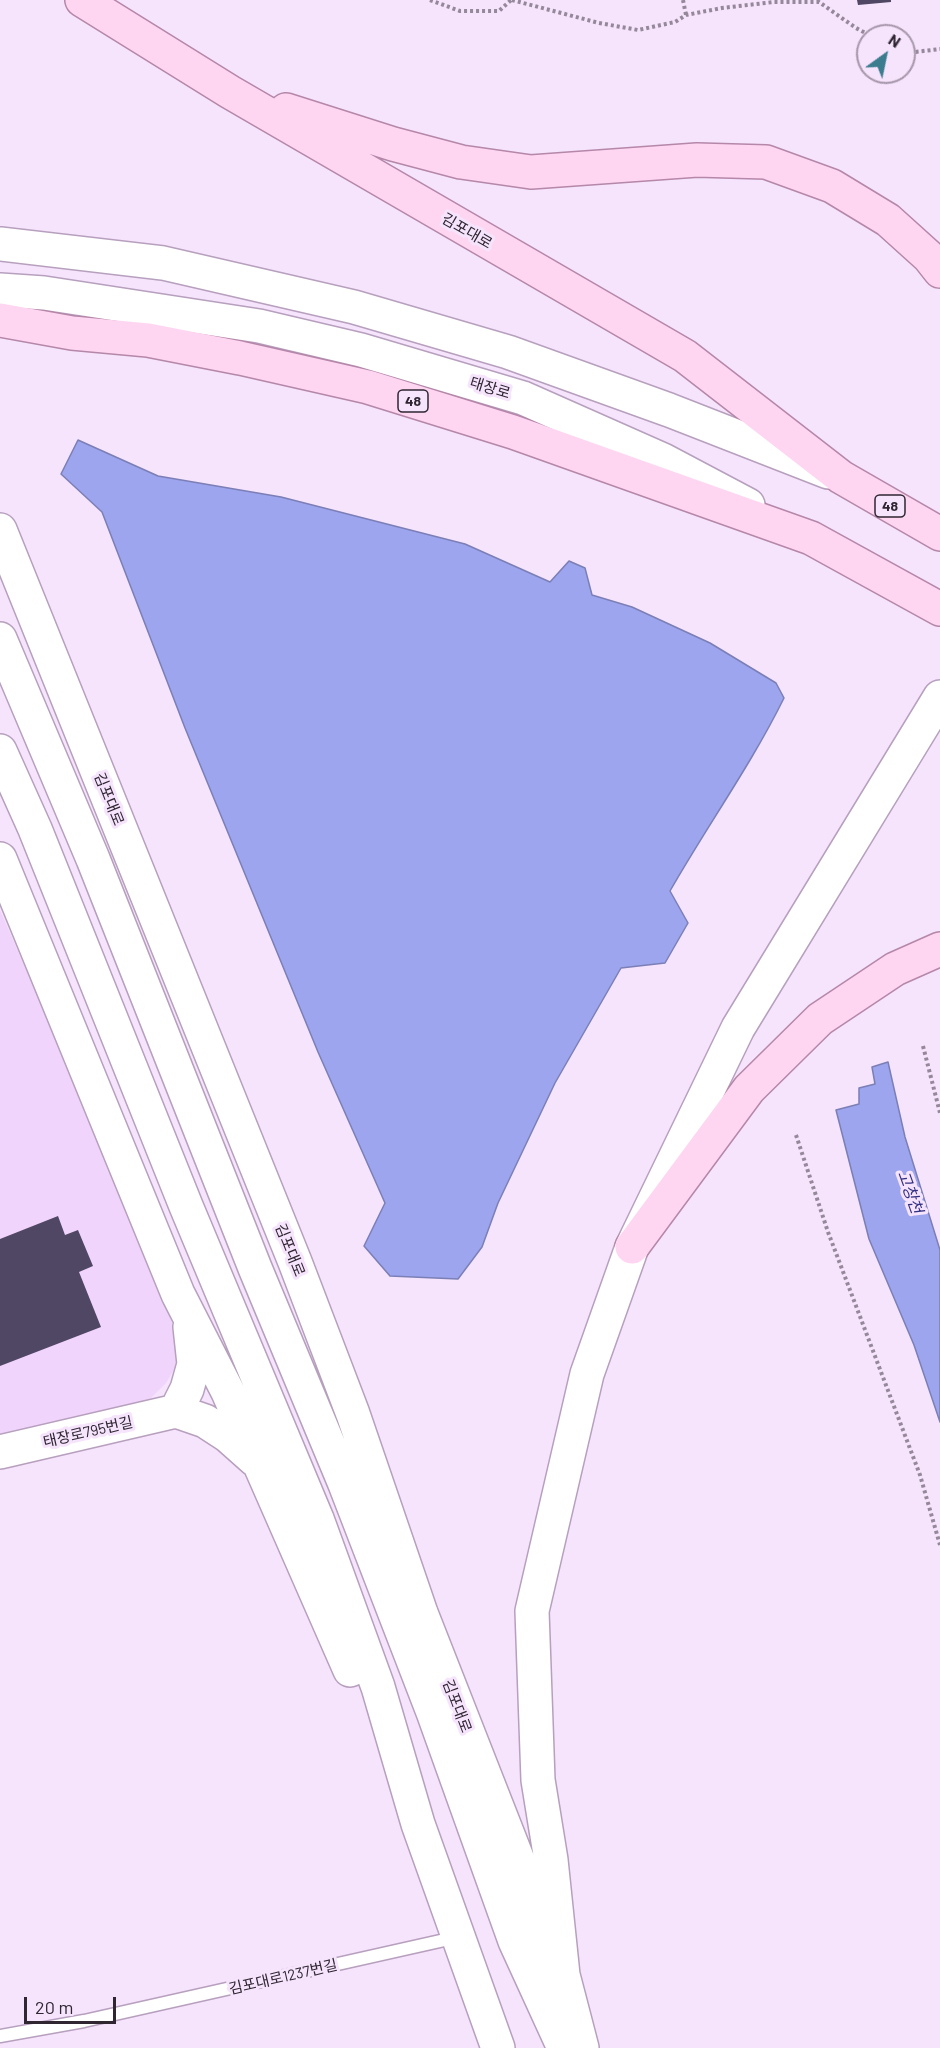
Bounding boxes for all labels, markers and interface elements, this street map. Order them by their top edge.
north arrow [856,24,916,84]
text: N [885,29,905,51]
street label: 김포대로 [439,209,495,253]
street label: 태장로 [468,373,512,403]
road number: 48 [398,390,428,412]
road number: 48 [875,495,905,517]
street label: 김포대로 [90,770,128,828]
water label: 고창천 [893,1168,927,1216]
street label: 김포대로 [271,1221,309,1279]
street label: 태장로795번길 [41,1413,135,1451]
street label: 김포대로 [439,1677,475,1735]
street label: 김포대로1237번길 [227,1956,339,1998]
scale bar [27,1985,118,2023]
text: 20 m [35,1996,73,2018]

